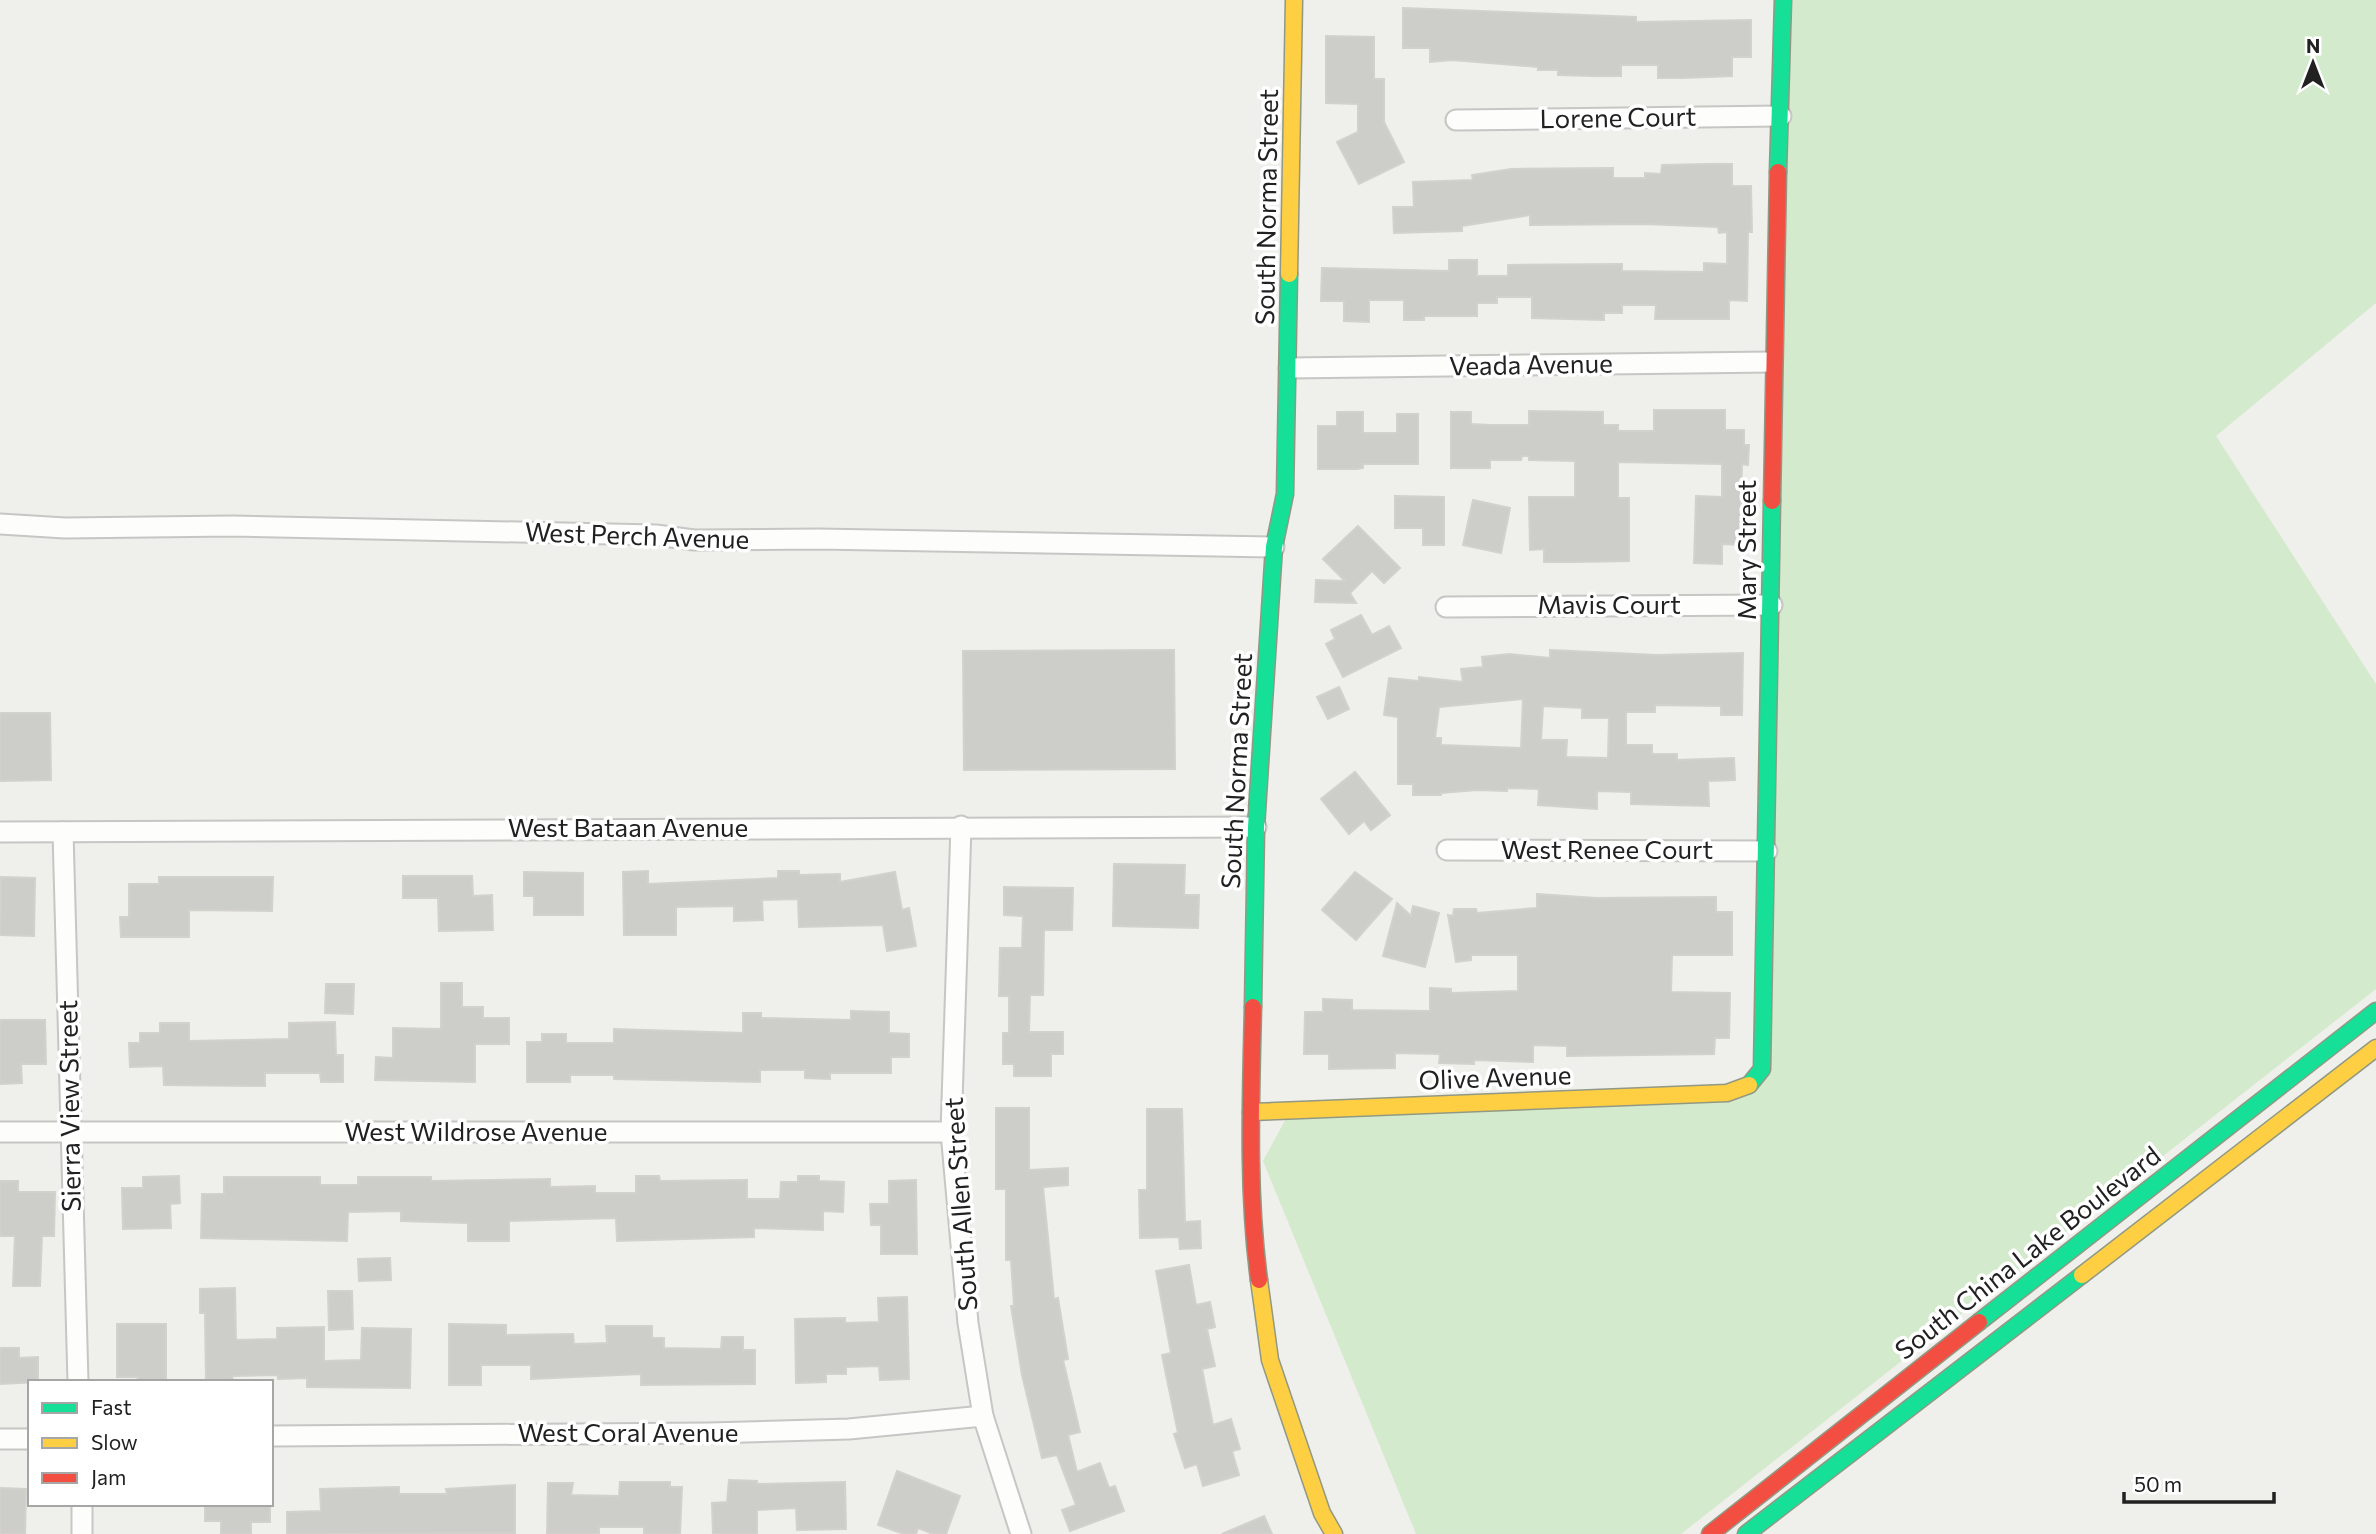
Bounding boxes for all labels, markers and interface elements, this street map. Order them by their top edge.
north arrow [2278,28,2348,98]
text: N [2306,34,2320,57]
street label: South Norma Street [1248,89,1283,325]
street label: Lorene Court [1539,100,1697,133]
street label: Veada Avenue [1449,347,1613,380]
street label: Mary Street [1730,480,1761,620]
street label: West Perch Avenue [524,515,750,554]
street label: Mavis Court [1537,588,1681,619]
street label: South Norma Street [1214,652,1257,890]
street label: West Bataan Avenue [508,811,748,842]
street label: West Renee Court [1501,833,1713,864]
street label: Sierra View Street [51,1000,86,1212]
street label: Olive Avenue [1418,1058,1572,1095]
street label: South Allen Street [937,1096,982,1312]
street label: West Wildrose Avenue [344,1115,608,1146]
street label: South China Lake Boulevard [1888,1139,2166,1365]
legend [28,1380,273,1506]
text: Fast [91,1394,132,1419]
street label: West Coral Avenue [517,1416,739,1447]
text: Slow [91,1429,138,1454]
scale bar [2124,1460,2274,1504]
text: Jam [91,1464,126,1489]
text: 50 m [2134,1471,2182,1496]

